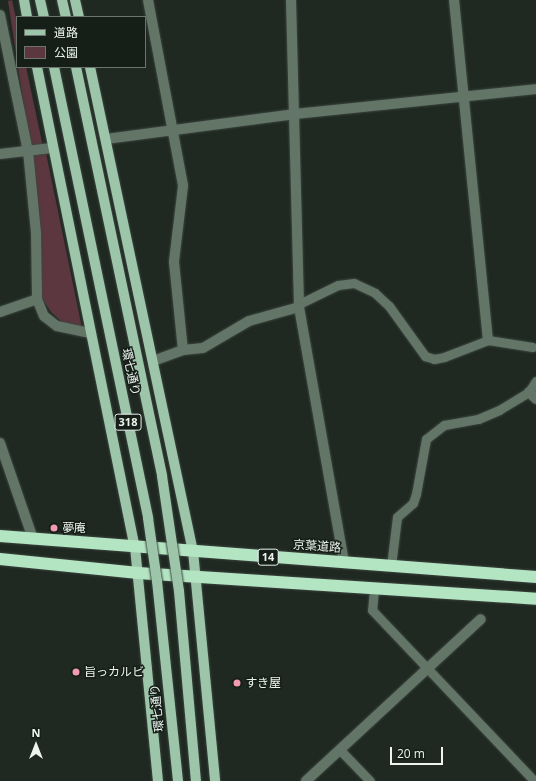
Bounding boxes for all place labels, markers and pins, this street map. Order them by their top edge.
place label: 夢庵 [62,521,86,535]
marker: 夢庵 [49,523,59,533]
place label: 旨っカルビ [84,665,144,679]
marker: 旨っカルビ [71,667,81,677]
place label: すき屋 [245,676,281,690]
marker: すき屋 [232,678,242,688]

